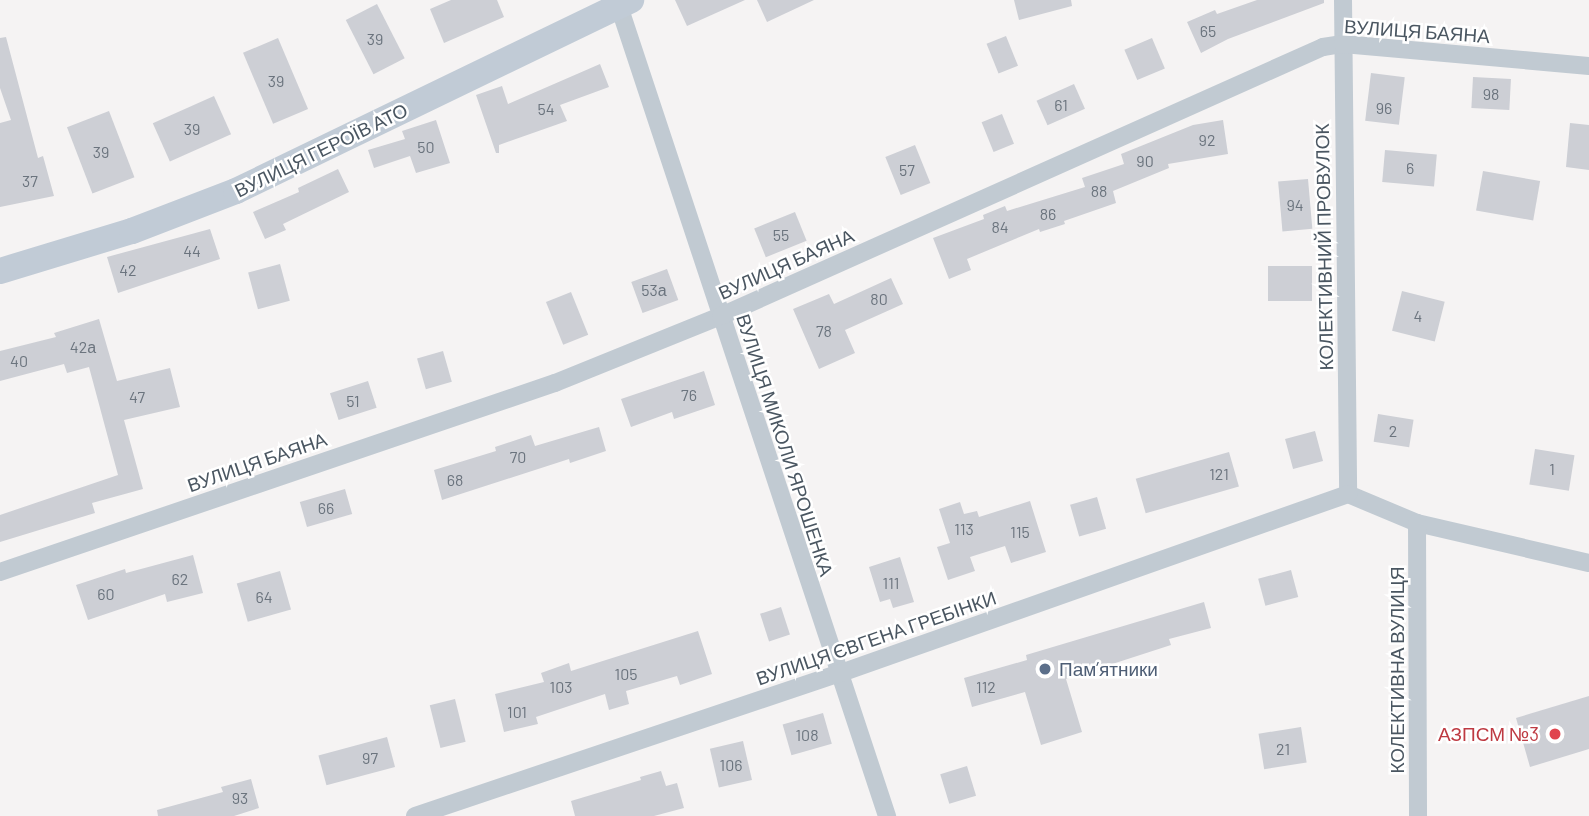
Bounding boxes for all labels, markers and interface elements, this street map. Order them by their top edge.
street label: ВУЛИЦЯ БАЯНА [1343,15,1491,47]
house number: 65 [1200,21,1216,41]
house number: 39 [367,29,383,49]
house number: 39 [268,71,284,91]
house number: 98 [1483,84,1499,104]
house number: 61 [1054,95,1068,115]
street label: ВУЛИЦЯ ГЕРОЇВ АТО [231,98,411,202]
house number: 96 [1376,98,1392,118]
house number: 54 [537,99,555,119]
house number: 39 [184,119,200,139]
street label: КОЛЕКТИВНИЙ ПРОВУЛОК [1310,123,1338,371]
house number: 92 [1199,130,1215,150]
house number: 50 [417,137,435,157]
house number: 39 [93,142,109,162]
house number: 90 [1136,151,1154,171]
house number: 6 [1406,158,1414,178]
house number: 57 [899,160,915,180]
house number: 37 [22,171,38,191]
house number: 88 [1091,181,1107,201]
house number: 94 [1286,195,1304,215]
house number: 86 [1040,204,1056,224]
house number: 84 [991,217,1009,237]
street label: ВУЛИЦЯ БАЯНА [715,224,857,304]
house number: 55 [773,225,789,245]
house number: 44 [183,241,201,261]
house number: 42 [119,260,137,280]
house number: 53а [641,280,667,300]
house number: 80 [870,289,888,309]
house number: 4 [1414,306,1422,326]
street label: ВУЛИЦЯ МИКОЛИ ЯРОШЕНКА [732,311,838,579]
house number: 78 [816,321,832,341]
house number: 42а [70,337,96,357]
house number: 40 [10,351,28,371]
house number: 76 [681,385,697,405]
house number: 47 [129,387,145,407]
house number: 51 [346,391,360,411]
house number: 2 [1389,421,1397,441]
street label: ВУЛИЦЯ БАЯНА [184,427,330,497]
house number: 70 [510,447,526,467]
house number: 1 [1549,459,1555,479]
house number: 121 [1209,464,1229,484]
house number: 68 [447,470,463,490]
house number: 66 [318,498,334,518]
house number: 113 [954,519,974,539]
house number: 115 [1010,522,1030,542]
street label: КОЛЕКТИВНА ВУЛИЦЯ [1386,566,1408,774]
house number: 62 [172,569,188,589]
house number: 111 [883,573,899,593]
house number: 60 [97,584,115,604]
street label: ВУЛИЦЯ ЄВГЕНА ГРЕБІНКИ [753,586,999,690]
house number: 64 [255,587,273,607]
place label: Памʼятники [1059,658,1158,680]
marker: Памʼятники [1037,661,1053,677]
house number: 105 [615,664,637,684]
house number: 103 [550,677,572,697]
house number: 112 [976,677,996,697]
house number: 101 [507,702,527,722]
place label: АЗПСМ №3 [1438,723,1539,745]
marker: АЗПСМ №3 [1545,724,1565,744]
house number: 108 [796,725,818,745]
house number: 21 [1276,739,1290,759]
house number: 97 [362,748,378,768]
house number: 106 [720,755,742,775]
house number: 93 [232,788,248,808]

